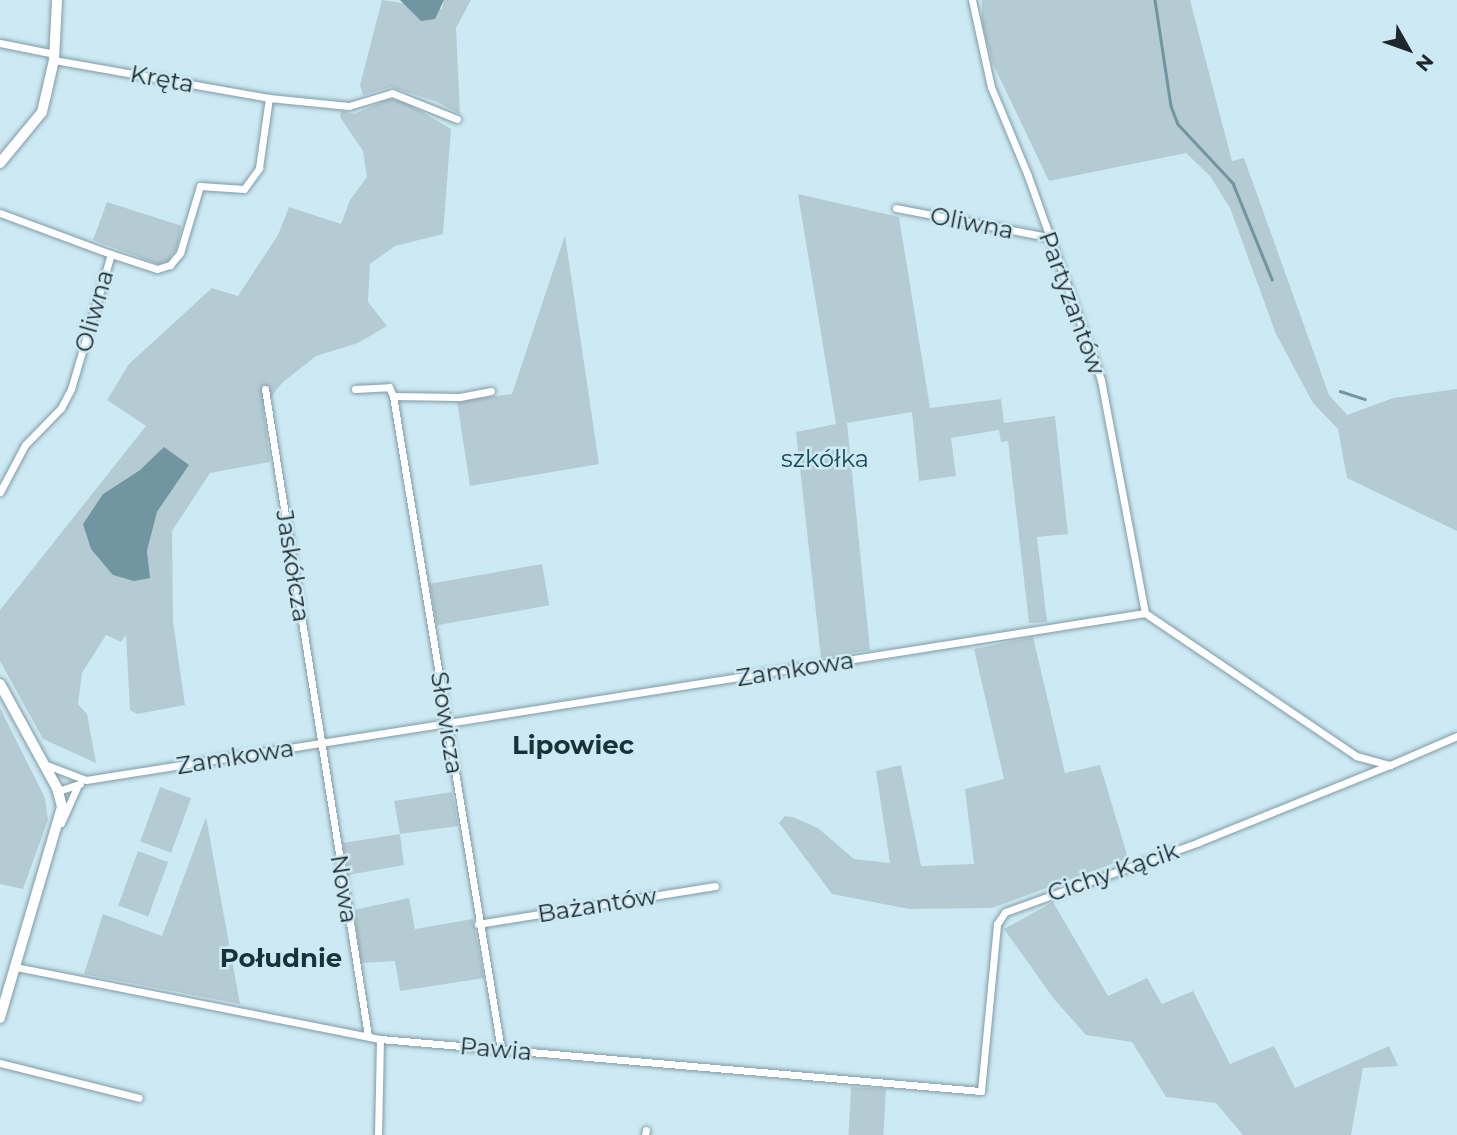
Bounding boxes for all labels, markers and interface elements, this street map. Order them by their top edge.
north arrow [1373,14,1443,84]
text: N [1411,50,1438,76]
street label: Kręta [128,59,196,99]
street label: Oliwna [928,201,1016,245]
street label: Partyzantów [1033,227,1111,379]
street label: Oliwna [69,266,119,356]
park label: szkółka [781,445,869,473]
street label: Jaskółcza [270,508,316,624]
street label: Zamkowa [734,646,856,692]
street label: Słowicza [425,670,469,776]
district label: Lipowiec [512,730,634,762]
street label: Zamkowa [174,734,296,780]
street label: Cichy Kącik [1044,836,1182,908]
street label: Nowa [324,853,364,925]
street label: Bażantów [535,881,659,929]
district label: Południe [220,943,342,975]
street label: Pawia [459,1031,533,1067]

